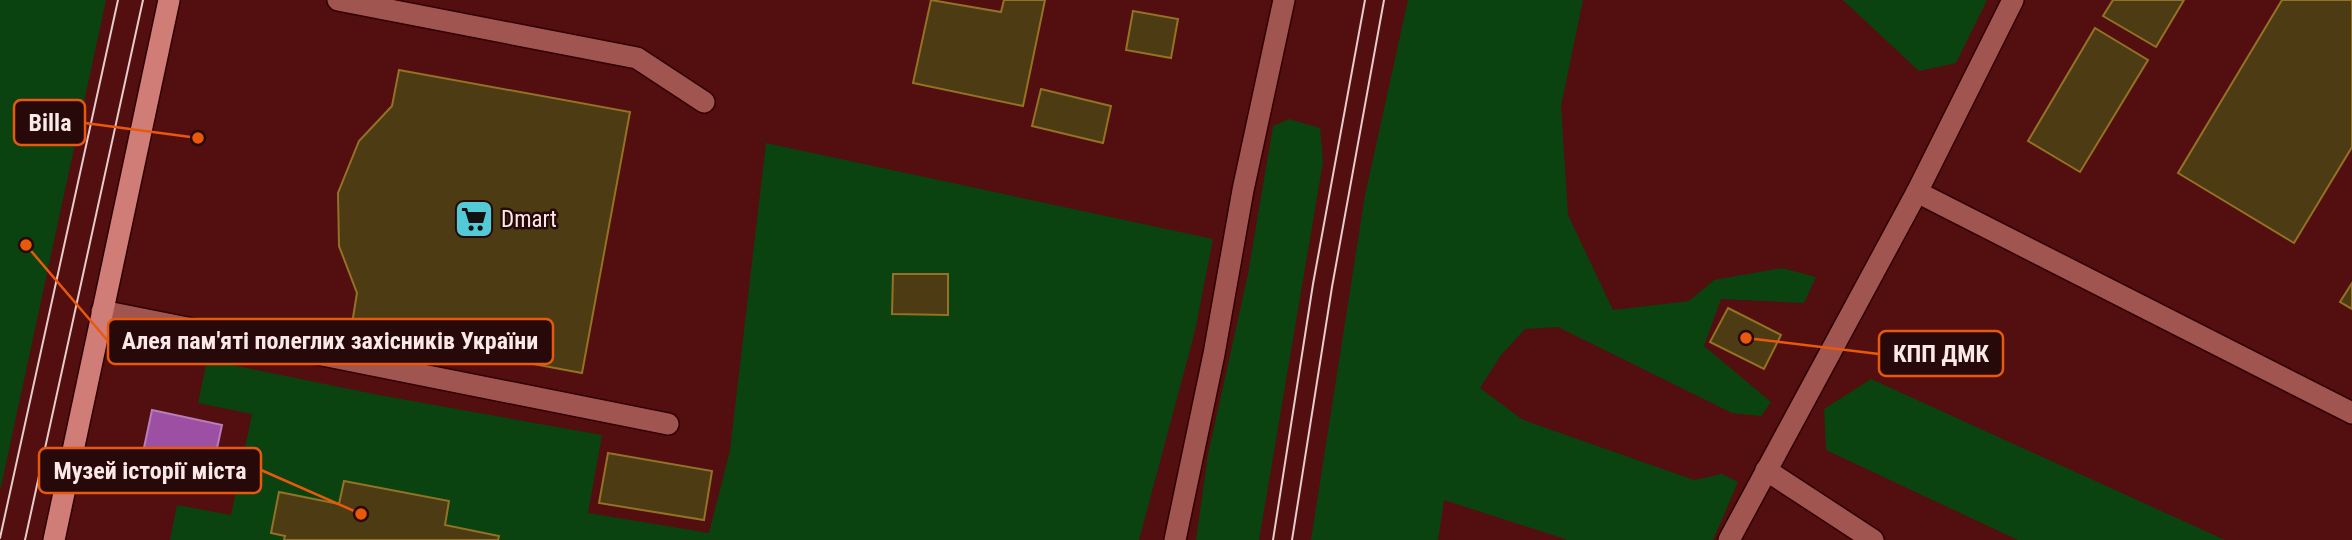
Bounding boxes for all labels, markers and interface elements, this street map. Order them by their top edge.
callout: Billa [14,100,85,145]
text: Billa [29,109,71,137]
supermarket icon: Dmart [453,198,495,240]
place label: Dmart [501,206,557,233]
callout: Алея пам'яті полеглих захісників України [108,319,553,364]
text: Алея пам'яті полеглих захісників України [122,327,538,355]
callout: КПП ДМК [1879,331,2003,376]
text: КПП ДМК [1893,340,1989,368]
callout: Музей історії міста [39,448,261,493]
text: Музей історії міста [53,457,247,485]

